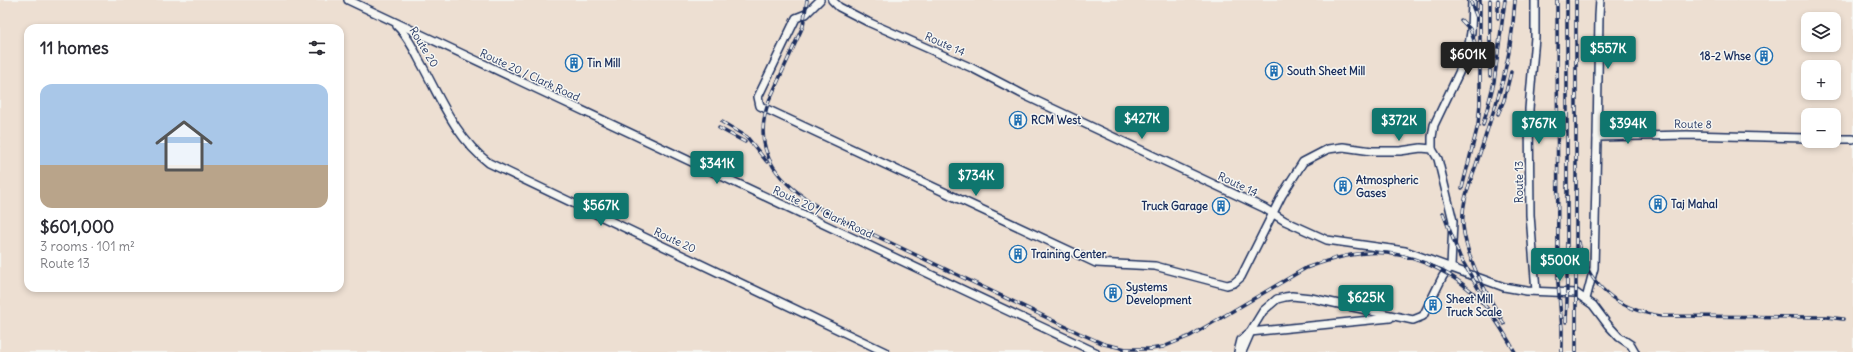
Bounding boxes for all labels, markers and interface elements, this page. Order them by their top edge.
map controls [1801,12,1841,148]
button: layers [1801,12,1841,52]
street label: Route 20 [406,24,442,70]
street label: Route 14 [923,29,967,59]
pin: $557K [1580,36,1636,70]
text: 11 homes [40,37,109,59]
icon: filters [306,37,328,59]
text: $557K [1590,40,1626,57]
pin: $601K [1440,42,1496,76]
street label: Route 20 / Clark Road [478,46,583,105]
text: $601K [1450,46,1486,63]
building icon: 18-2 Whse [1754,46,1774,66]
place label: 18-2 Whse [1700,49,1751,63]
building icon: Tin Mill [564,53,584,73]
place label: Tin Mill [587,56,620,70]
button: + [1801,60,1841,100]
building icon: South Sheet Mill [1264,61,1284,81]
place label: South Sheet Mill [1287,64,1365,78]
pin: $427K [1114,106,1170,140]
pin: $372K [1371,108,1427,142]
button: − [1801,108,1841,148]
icon: home [148,110,220,182]
building icon: RCM West [1008,110,1028,130]
text: $427K [1124,110,1160,127]
pin: $767K [1511,111,1567,145]
pin: $394K [1600,111,1656,145]
text: $372K [1381,112,1417,129]
place label: RCM West [1031,113,1081,127]
text: $767K [1521,115,1557,132]
text: $394K [1609,115,1647,132]
street label: Route 8 [1674,117,1712,131]
pin: $341K [689,151,745,185]
text: $341K [699,155,735,172]
street label: Route 13 [1512,161,1526,203]
pin: $734K [948,163,1004,197]
text: $734K [958,167,994,184]
street label: Route 14 [1216,169,1260,199]
place label: Atmospheric Gases [1356,173,1419,200]
building icon: Atmospheric Gases [1333,176,1353,196]
street label: Route 20 / Clark Road [771,183,876,242]
pin: $567K [573,193,629,227]
building icon: Taj Mahal [1648,194,1668,214]
building icon: Truck Garage [1211,196,1231,216]
text: $567K [583,197,619,214]
place label: Taj Mahal [1671,197,1718,211]
place label: Truck Garage [1141,199,1208,214]
text: $601,000 [40,216,114,238]
street label: Route 20 [652,224,698,256]
text: 3 rooms · 101 m² [40,238,135,255]
building icon: Training Center [1008,244,1028,264]
place label: Training Center [1031,247,1107,262]
pin: $500K [1532,248,1588,282]
text: $500K [1540,252,1580,269]
text: Route 13 [40,255,90,272]
place label: Systems Development [1126,280,1192,308]
building icon: Systems Development [1103,283,1123,303]
pin: $625K [1338,285,1394,319]
text: $625K [1347,289,1385,306]
place label: Sheet Mill Truck Scale [1446,292,1502,319]
building icon: Sheet Mill Truck Scale [1423,295,1443,315]

